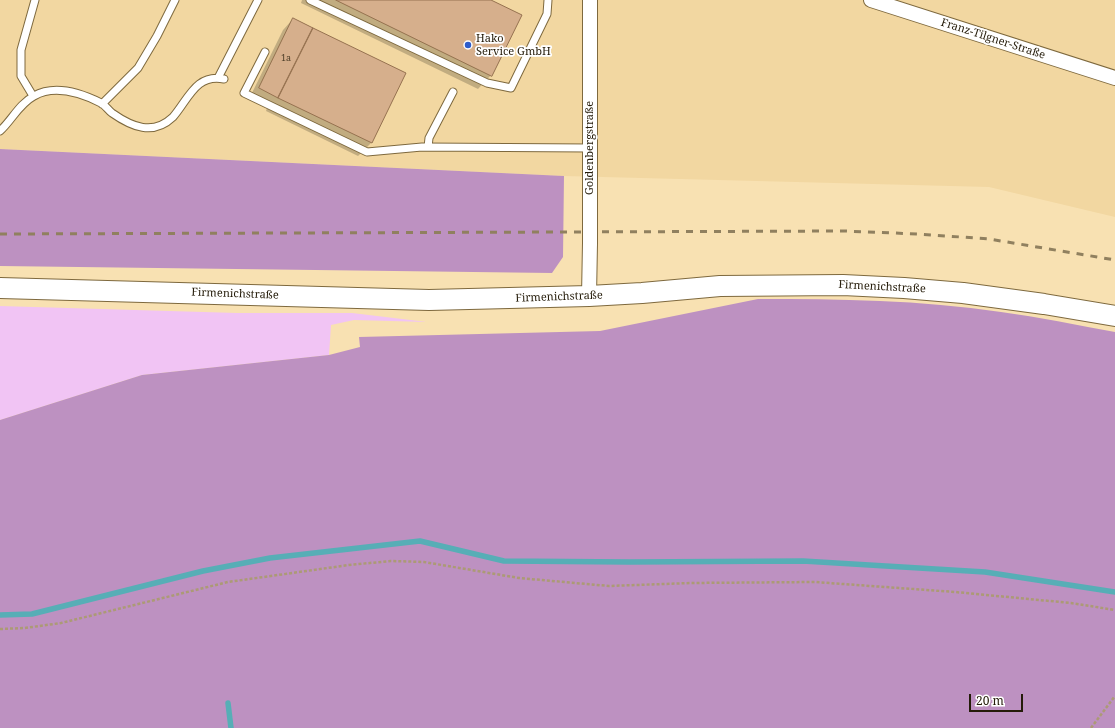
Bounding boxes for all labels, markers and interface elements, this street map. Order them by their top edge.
street label: Franz-Tilgner-Straße [939,16,1047,62]
place label: Hako Service GmbH [476,32,551,58]
marker: Hako Service GmbH [463,40,473,50]
house number: 1a [281,53,291,63]
street label: Goldenbergstraße [583,101,597,195]
street label: Firmenichstraße [838,278,926,296]
street label: Firmenichstraße [191,286,279,302]
street label: Firmenichstraße [515,289,603,305]
scale bar [971,686,1025,712]
text: 20 m [976,692,1004,709]

